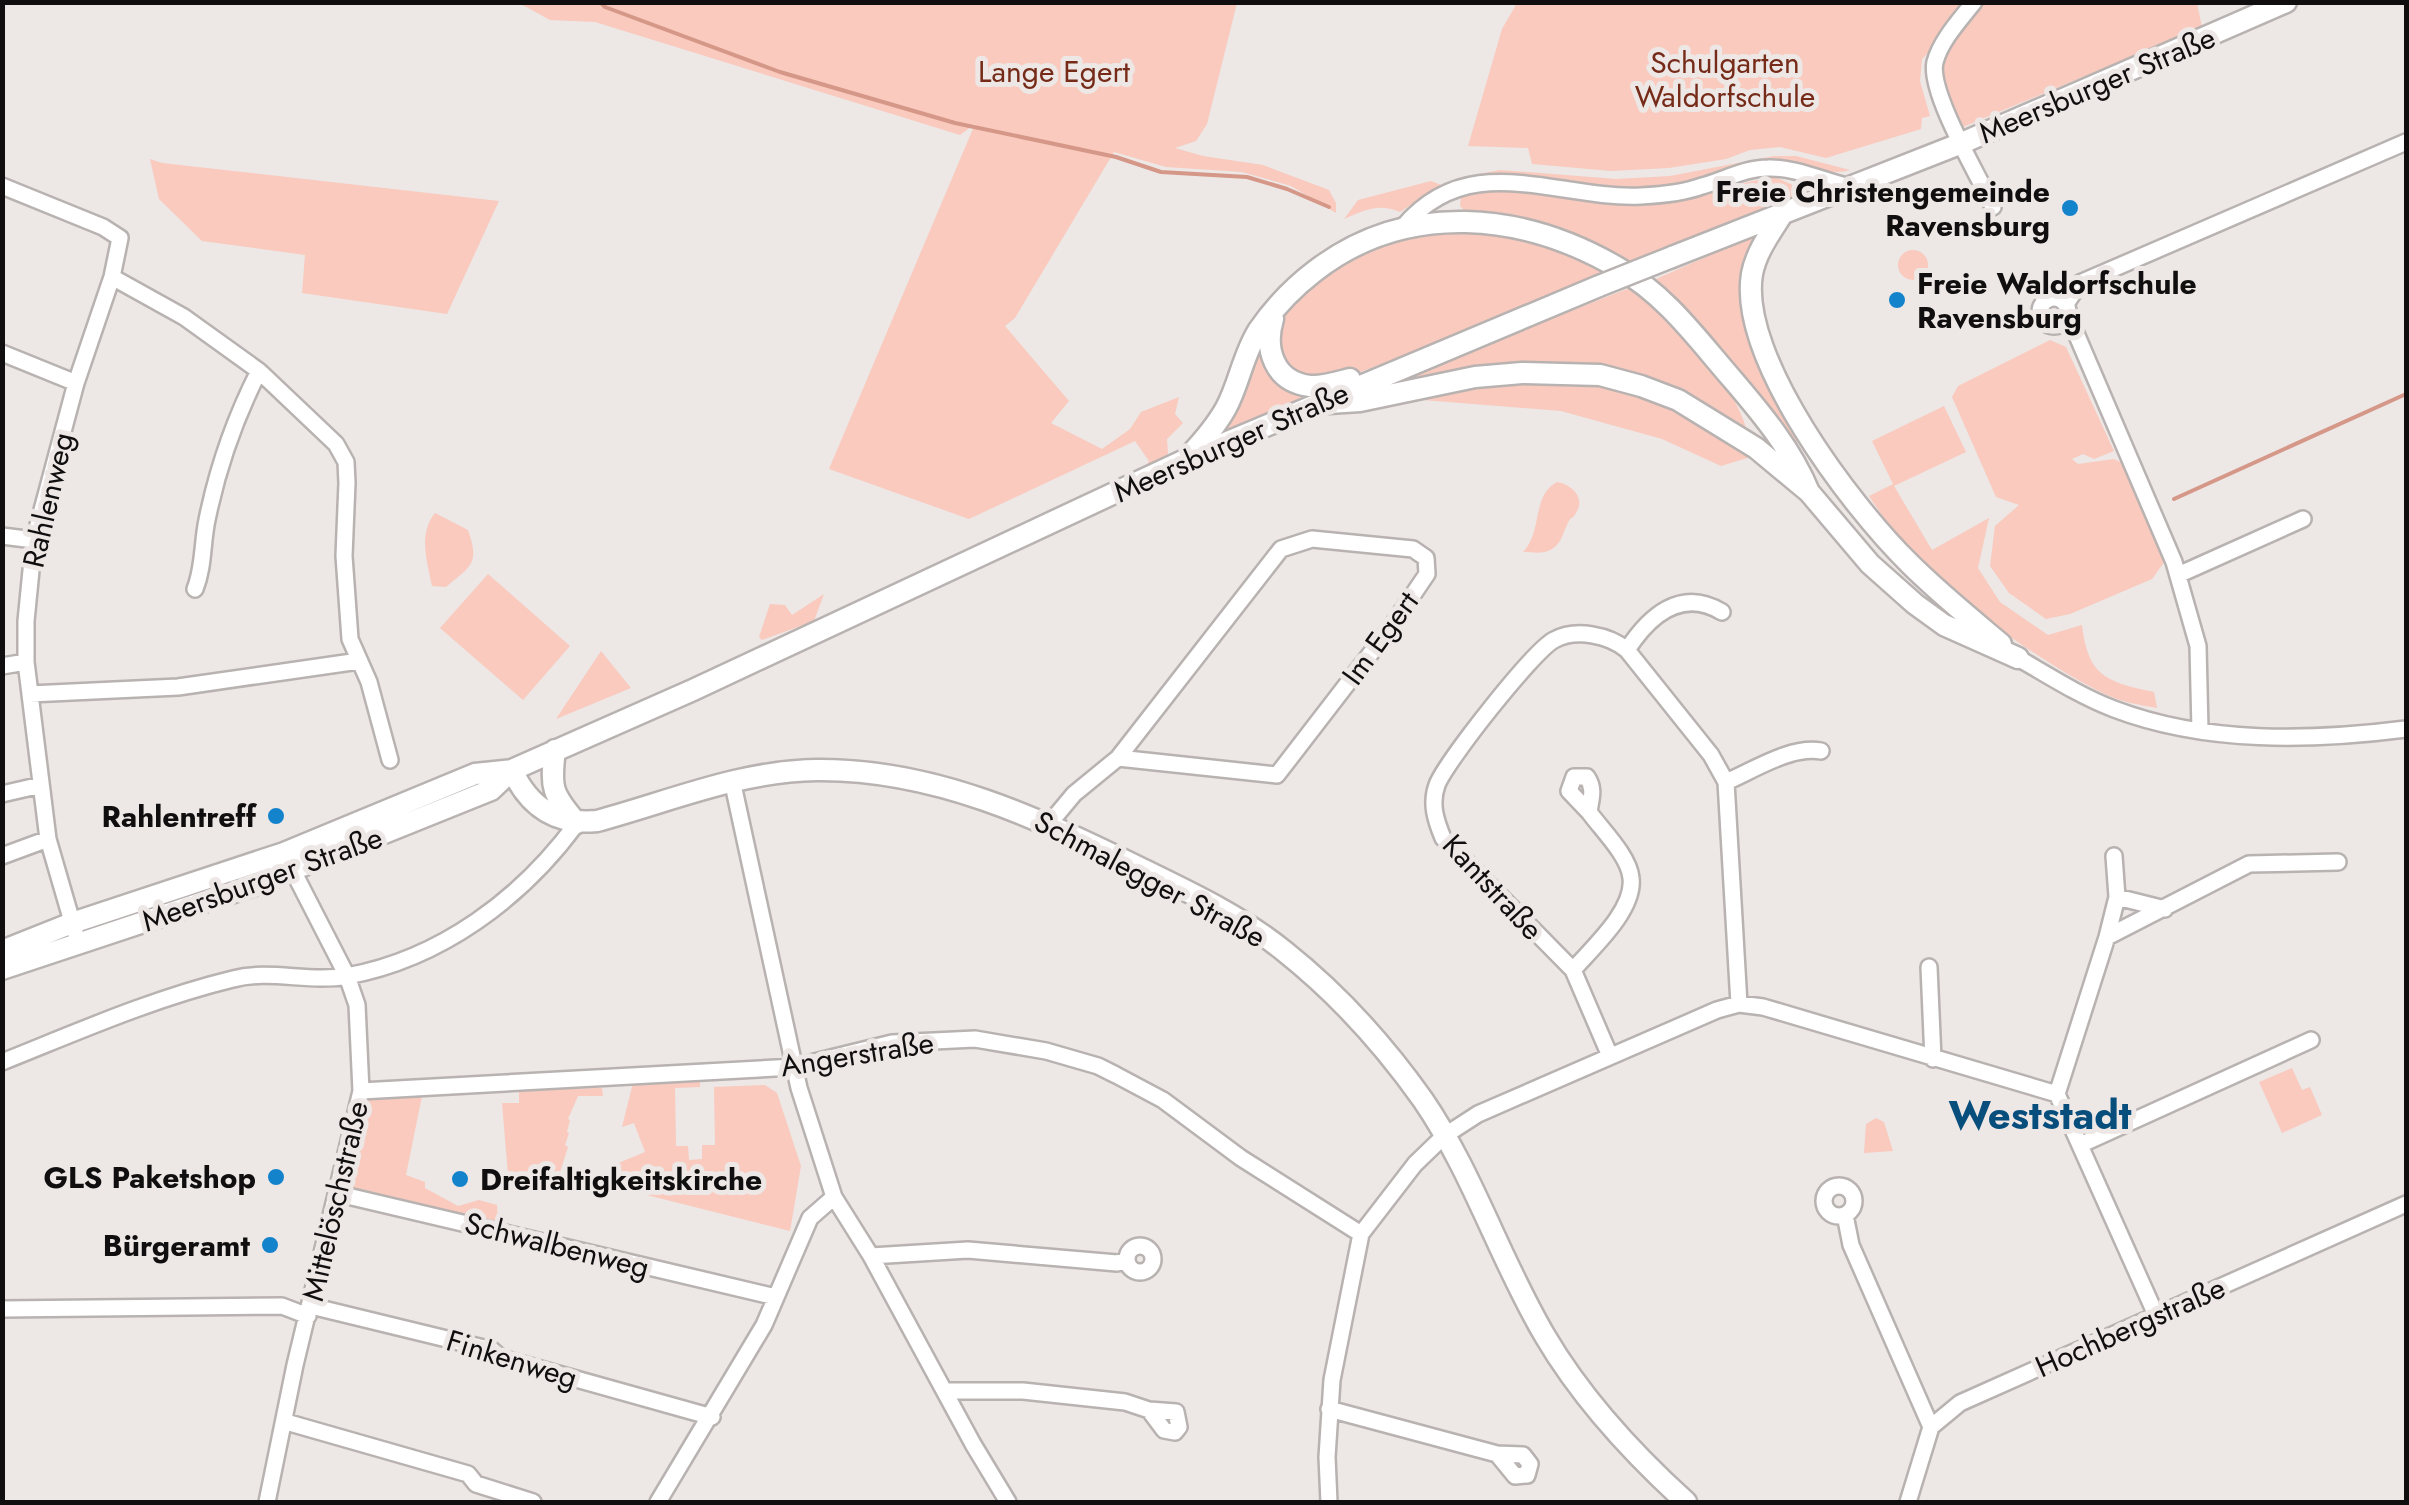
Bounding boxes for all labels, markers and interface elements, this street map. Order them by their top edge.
street label: Meersburger Straße [1972,16,2222,154]
park label: Schulgarten Waldorfschule [1635,41,1815,118]
park label: Lange Egert [978,50,1131,93]
place label: Freie Christengemeinde Ravensburg [1716,170,2050,247]
marker: Freie Christengemeinde Ravensburg [2059,197,2081,219]
place label: Freie Waldorfschule Ravensburg [1917,262,2197,339]
marker: Freie Waldorfschule Ravensburg [1886,289,1908,311]
street label: Meersburger Straße [1107,371,1355,513]
street label: Rahlenweg [12,428,84,572]
street label: Im Egert [1331,582,1429,694]
place label: Rahlentreff [102,795,258,838]
street label: Schmalegger Straße [1027,800,1273,958]
marker: Rahlentreff [265,805,287,827]
street label: Meersburger Straße [136,816,388,942]
street label: Kantstraße [1433,825,1553,949]
street label: Angerstraße [777,1021,937,1087]
district label: Weststadt [1948,1086,2132,1144]
street label: Mittelöschstraße [291,1097,379,1305]
place label: GLS Paketshop [43,1156,256,1199]
place label: Dreifaltigkeitskirche [480,1158,762,1201]
marker: GLS Paketshop [265,1166,287,1188]
marker: Dreifaltigkeitskirche [449,1168,471,1190]
street label: Schwalbenweg [460,1201,654,1289]
place label: Bürgeramt [103,1224,250,1267]
marker: Bürgeramt [259,1234,281,1256]
street label: Hochbergstraße [2028,1266,2232,1388]
street label: Finkenweg [441,1319,583,1399]

